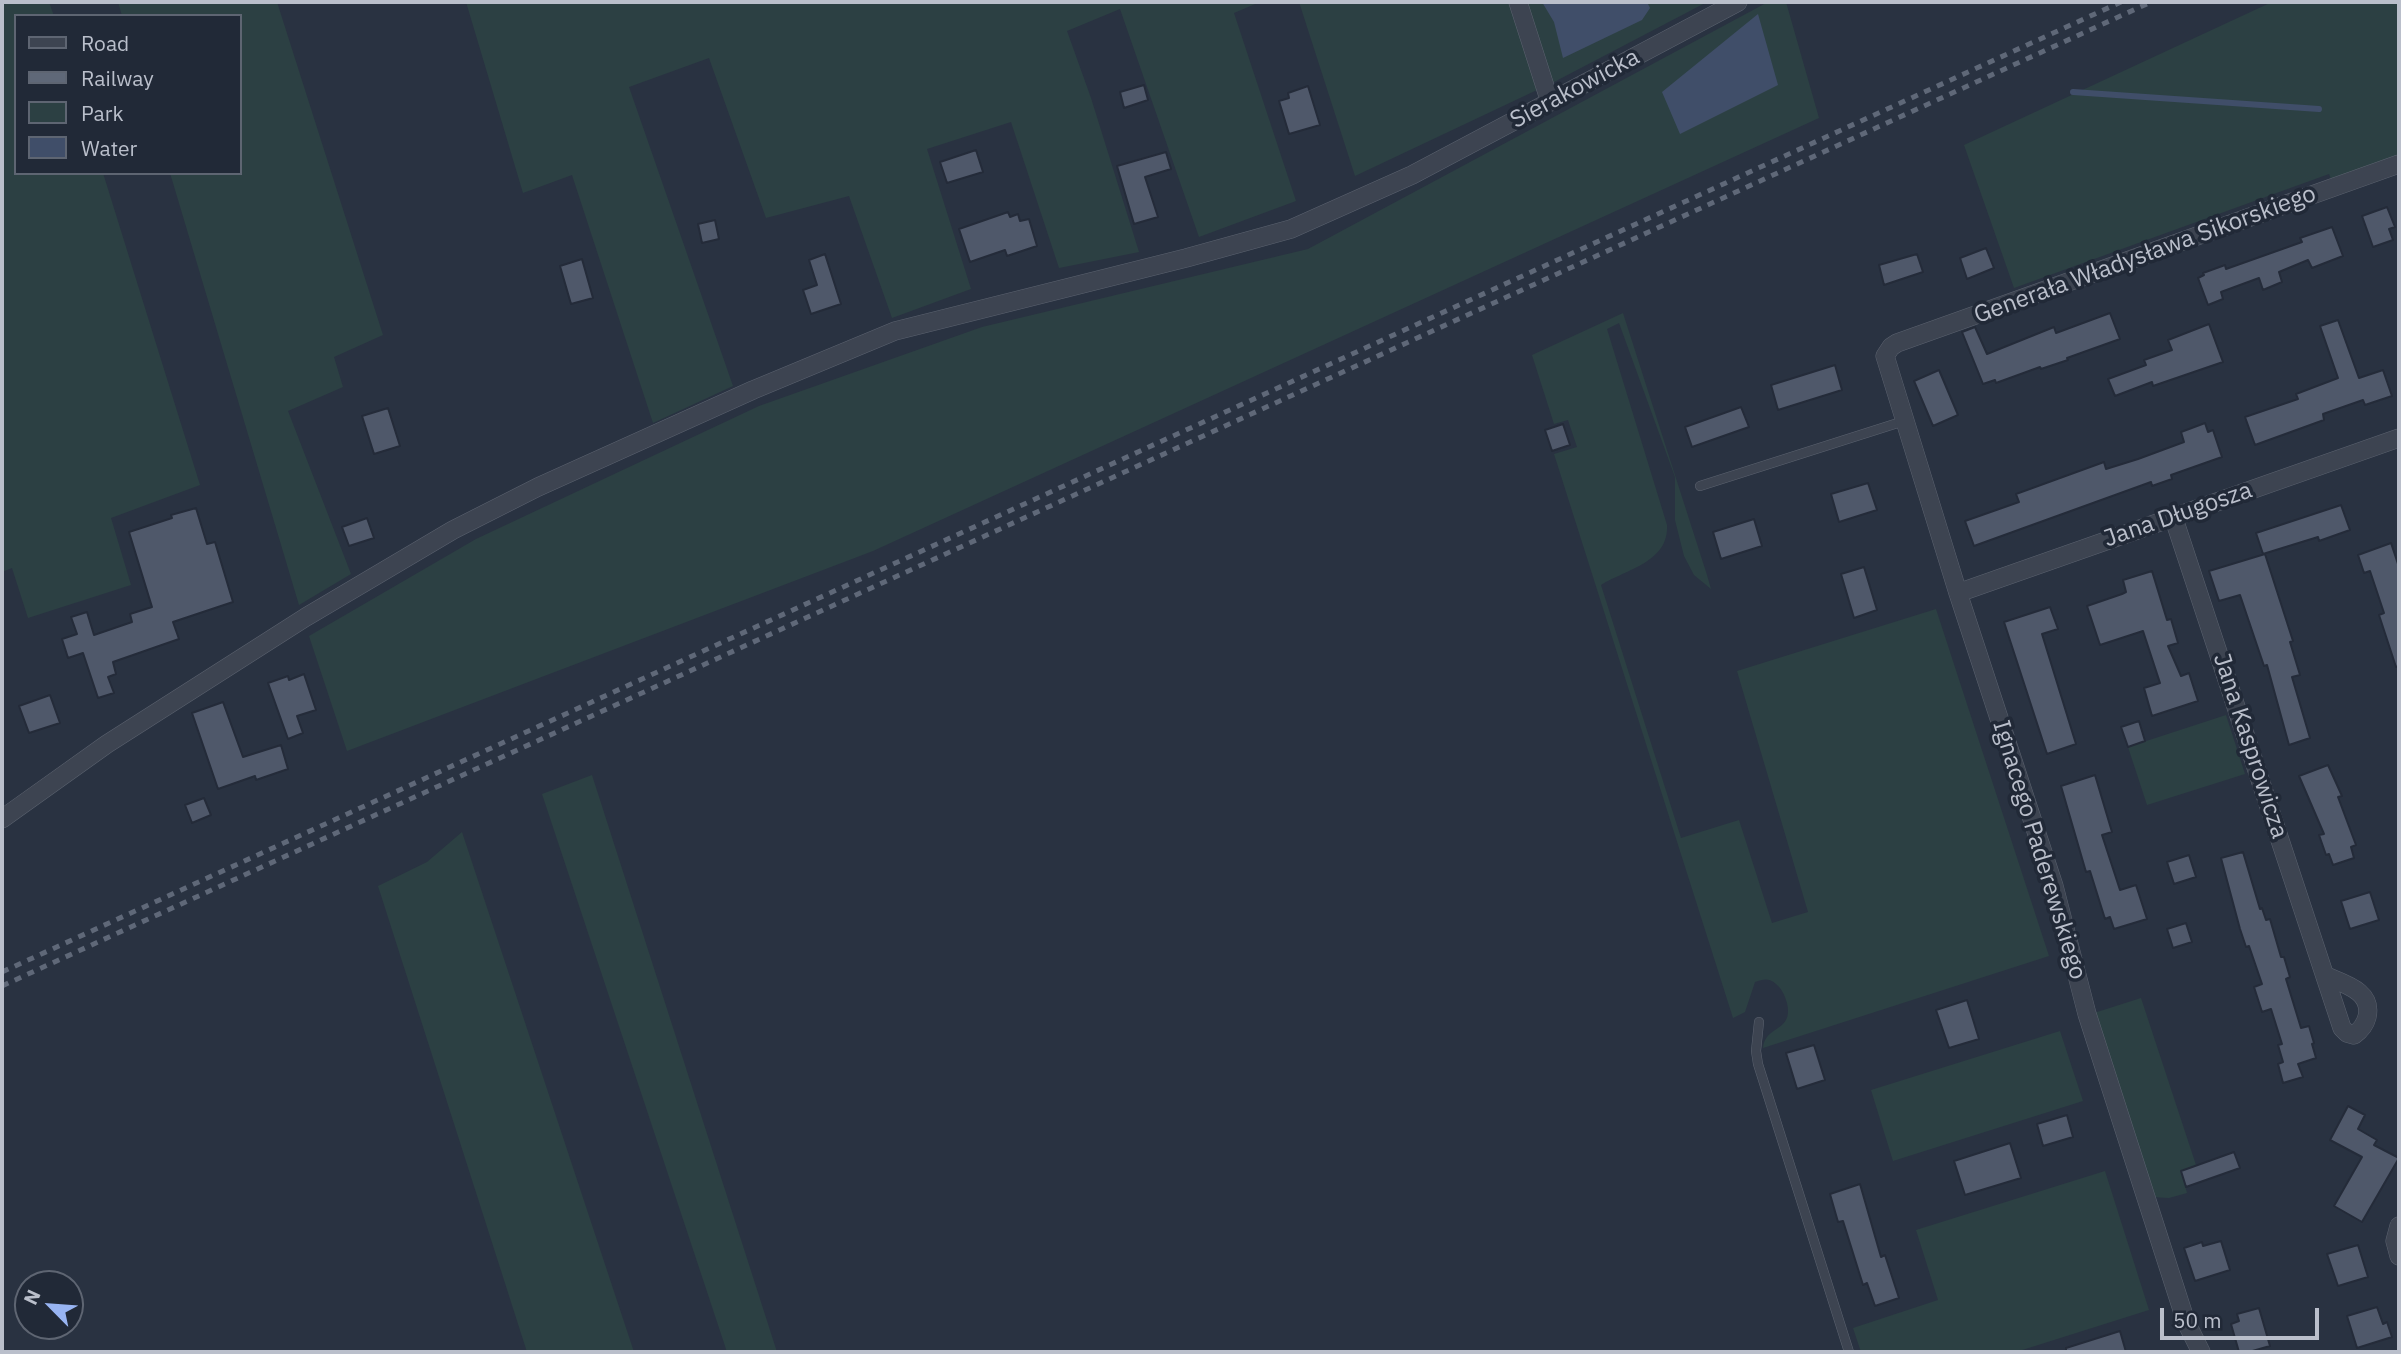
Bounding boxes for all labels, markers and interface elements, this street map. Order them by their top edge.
legend [14,14,242,175]
text: Road [81,29,129,57]
street label: Sierakowicka [1506,43,1644,135]
text: Railway [81,64,154,92]
text: Park [81,99,124,127]
text: Water [81,134,137,162]
street label: Generała Władysława Sikorskiego [1970,180,2320,330]
street label: Jana Długosza [2100,476,2256,554]
street label: Jana Kasprowicza [2206,650,2294,842]
street label: Ignacego Paderewskiego [1986,717,2092,983]
north arrow [14,1270,84,1340]
text: N [18,1286,46,1308]
scale bar [2163,1294,2322,1338]
text: 50 m [2173,1306,2222,1334]

